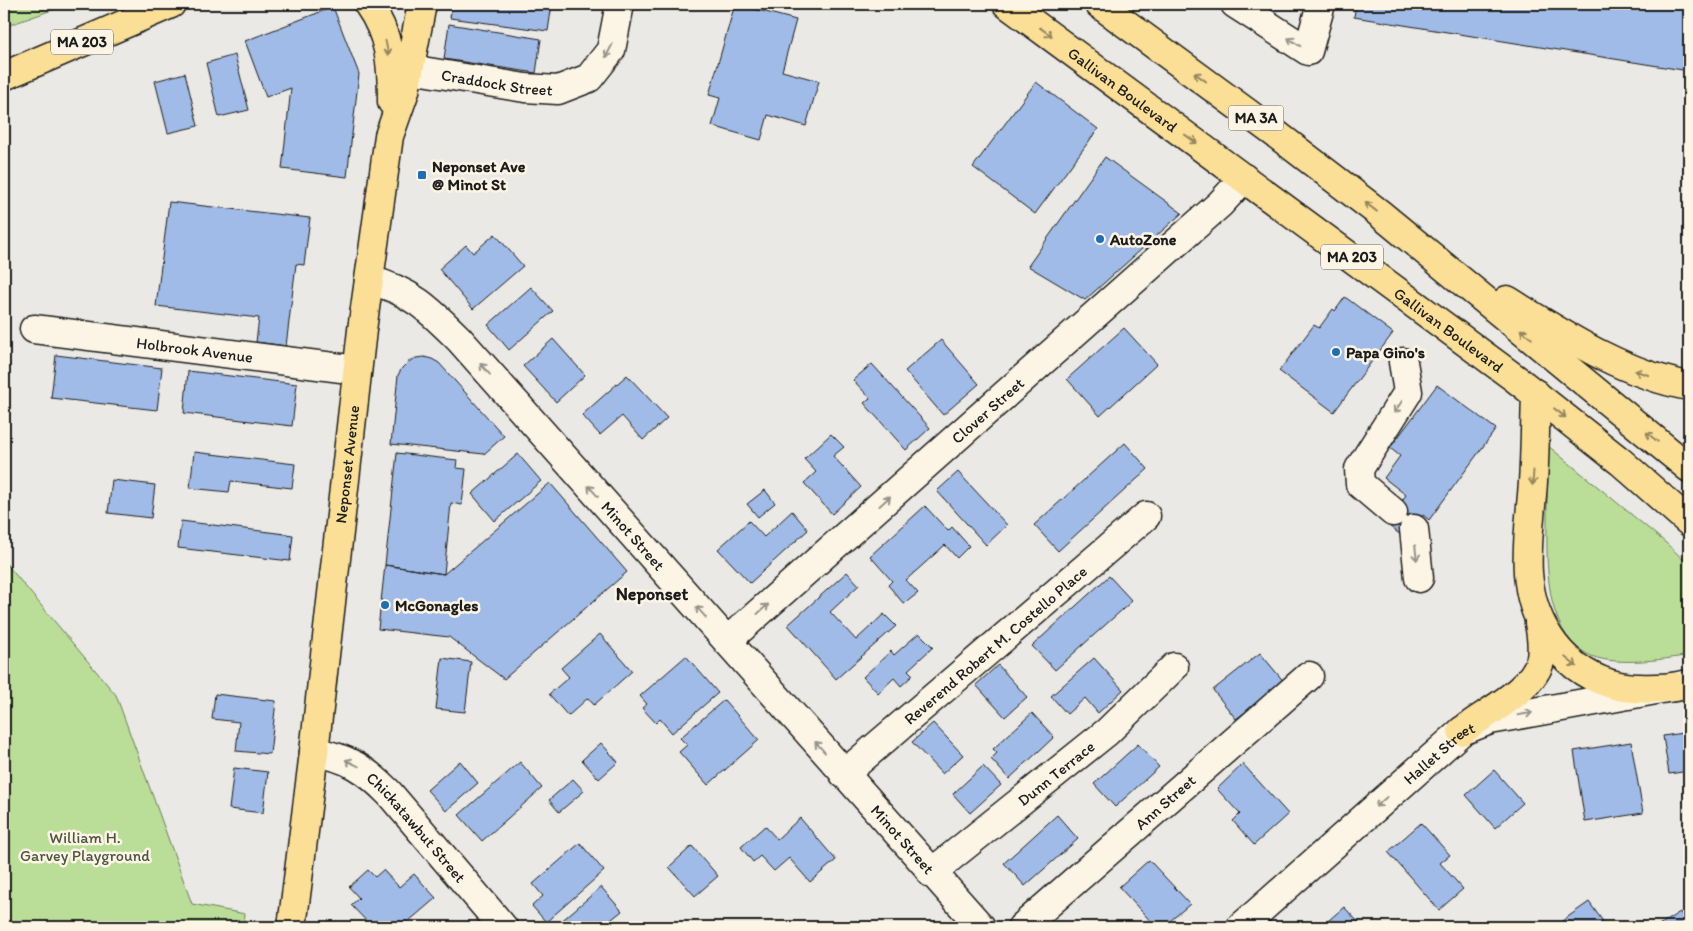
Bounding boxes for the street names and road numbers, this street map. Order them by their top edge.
road number: MA 203 [51,30,113,54]
street label: Gallivan Boulevard [1064,43,1181,137]
street label: Craddock Street [440,65,553,100]
road number: MA 3A [1228,106,1284,130]
road number: MA 203 [1321,244,1383,270]
street label: Gallivan Boulevard [1390,283,1507,377]
street label: Holbrook Avenue [135,333,254,367]
street label: Clover Street [948,373,1028,448]
street label: Neponset Avenue [331,404,363,524]
street label: Minot Street [597,497,669,574]
street label: Reverend Robert M. Costello Place [900,562,1091,729]
street label: Hallet Street [1400,718,1477,789]
street label: Dunn Terrace [1014,737,1098,810]
street label: Chickatawbut Street [363,768,470,887]
street label: Ann Street [1131,771,1199,834]
street label: Minot Street [867,801,938,878]

